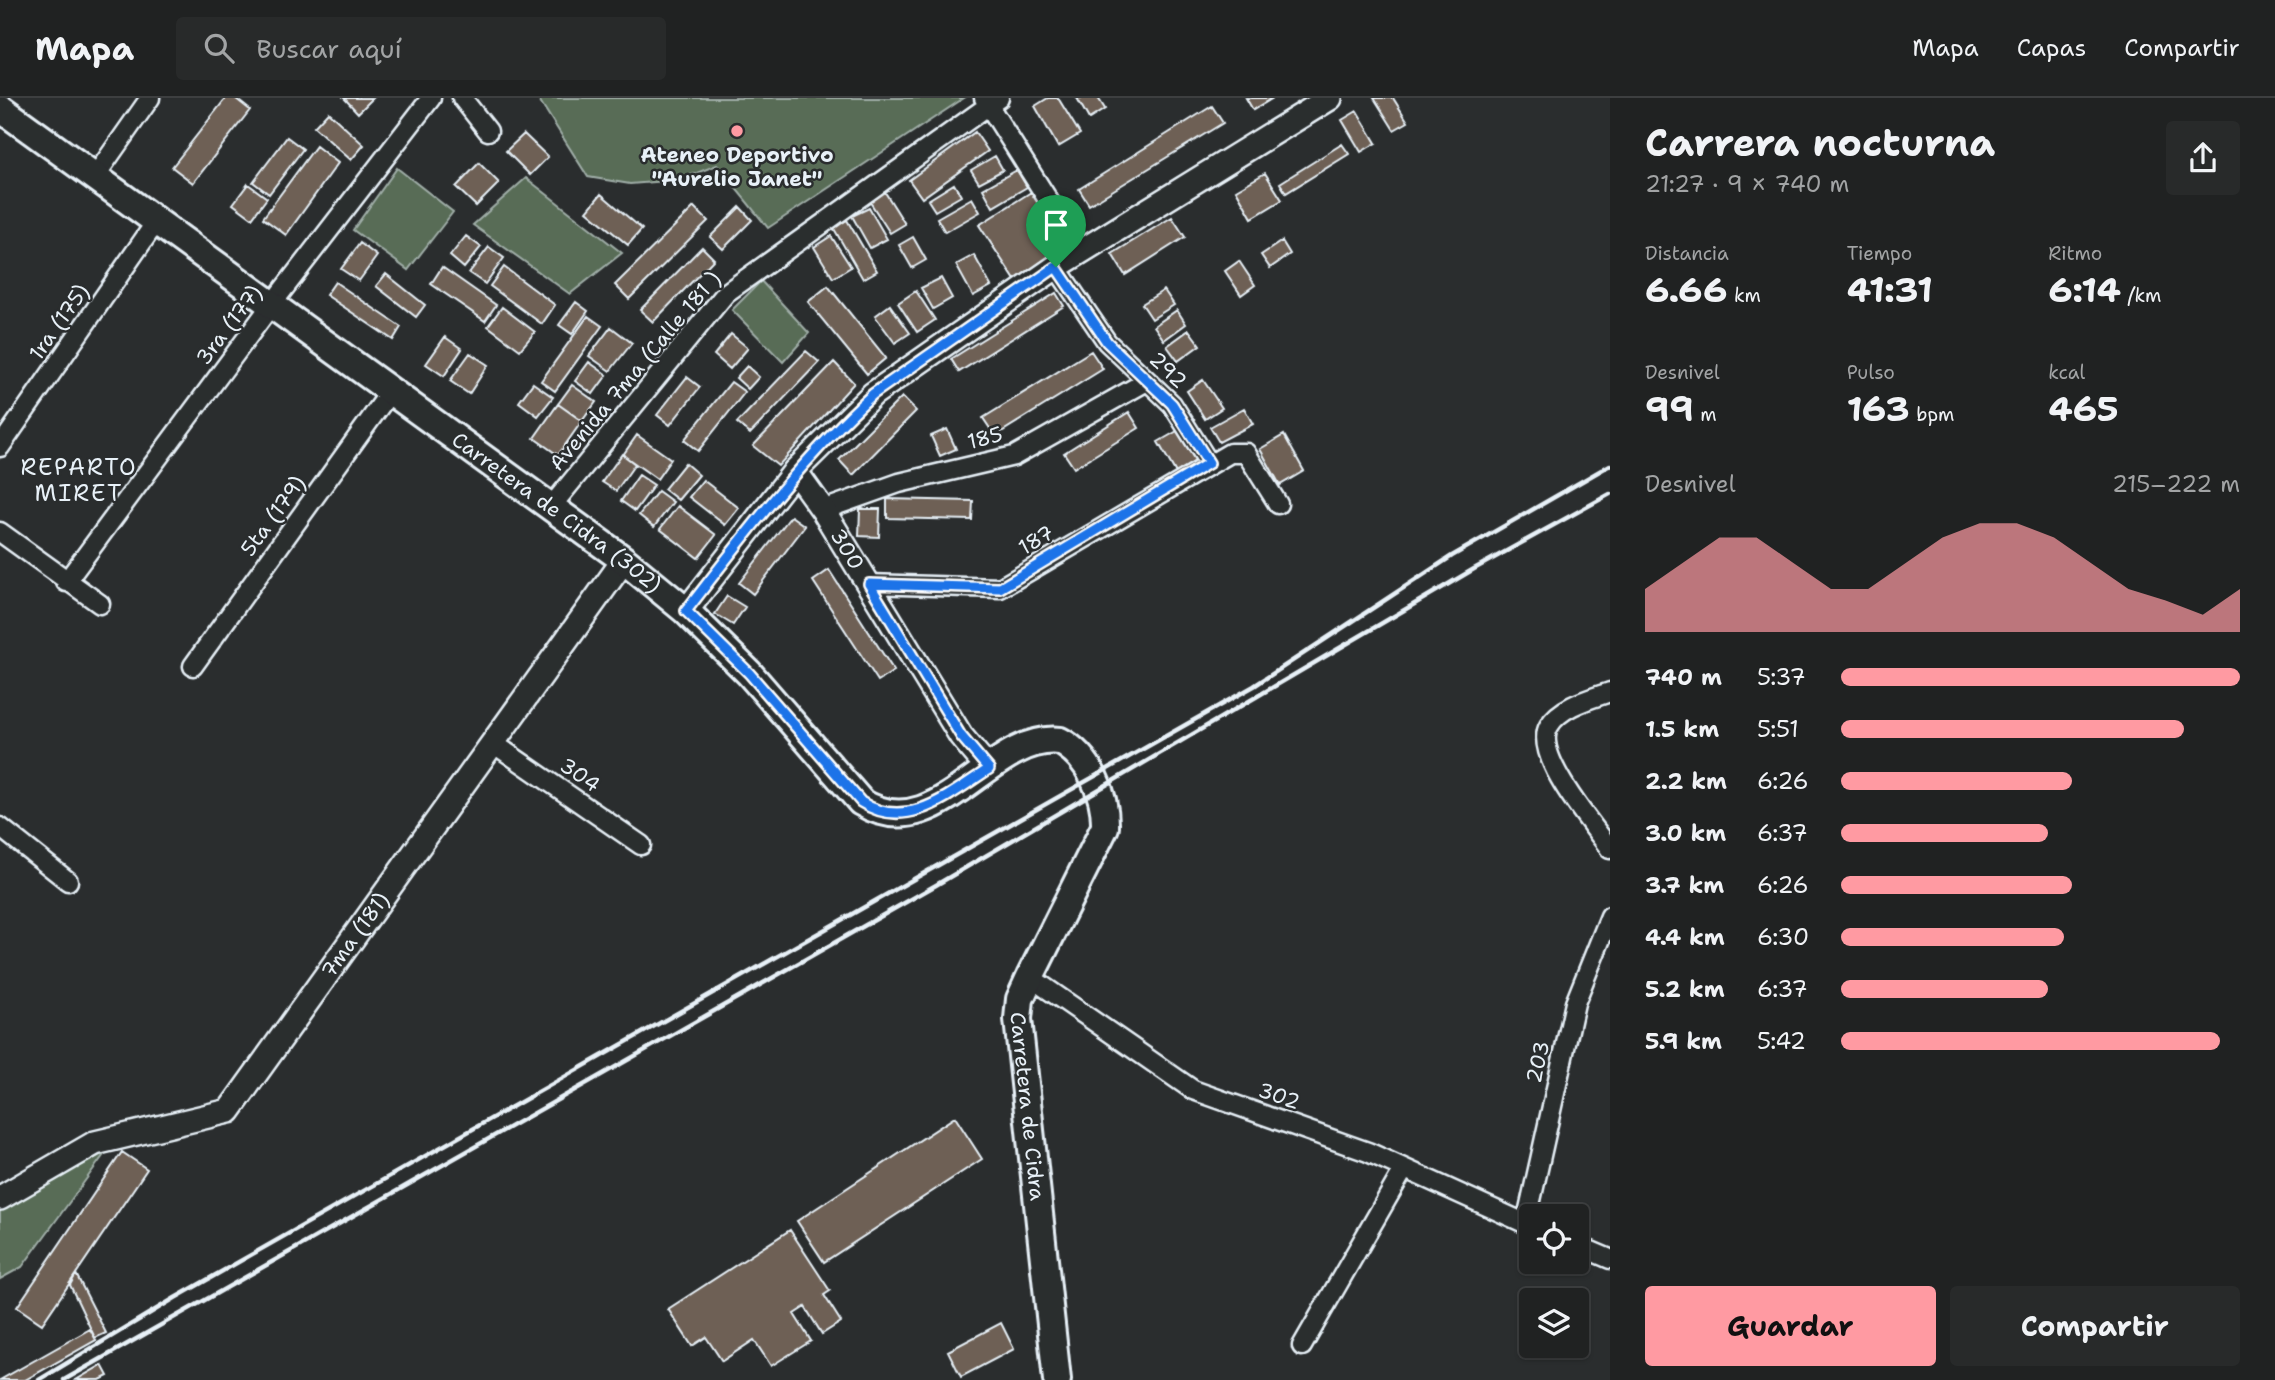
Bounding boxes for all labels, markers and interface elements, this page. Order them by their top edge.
search box [176,17,666,80]
text: Mapa [35,26,134,71]
icon: search [200,29,238,67]
text: Buscar aquí [256,31,402,66]
text: Mapa [1912,32,1979,64]
text: Capas [2017,32,2086,64]
text: Compartir [2124,32,2240,64]
text: Carrera nocturna [1645,117,1995,168]
button: share [2166,121,2240,195]
marker: Ateneo Deportivo "Aurelio Janet" [729,123,745,139]
place label: Ateneo Deportivo "Aurelio Janet" [640,141,834,193]
text: 21:27 · 9 × 740 m [1645,169,1849,199]
pin [1026,195,1086,267]
icon: arrive [1037,206,1075,244]
text: Distancia [1645,241,1729,266]
text: Tiempo [1847,241,1912,266]
text: Ritmo [2048,241,2102,266]
street label: Avenida 7ma (Calle 181 ) [543,265,727,477]
text: 6.66 [1645,266,1727,313]
text: 41:31 [1847,266,1933,313]
text: 6:14 [2048,266,2121,313]
street label: 1ra (175) [23,278,95,366]
street label: 3ra (177) [190,279,268,371]
text: km [1727,283,1761,308]
text: /km [2121,283,2161,308]
street label: 292 [1143,345,1193,395]
text: Desnivel [1645,360,1720,385]
text: Pulso [1847,360,1895,385]
text: kcal [2048,360,2085,385]
text: 99 [1645,385,1694,432]
text: 163 [1847,385,1910,432]
text: 465 [2048,385,2119,432]
text: m [1694,402,1717,427]
text: bpm [1910,402,1954,427]
street label: 185 [964,420,1006,456]
street label: Carretera de Cidra (302) [446,426,667,599]
district label: REPARTO MIRET [20,452,138,508]
text: Desnivel [1645,469,1736,499]
text: 215–222 m [2112,469,2240,499]
street label: 5ta (179) [234,470,312,562]
street label: 187 [1013,519,1059,561]
street label: 300 [824,523,870,575]
text: 740 m [1645,662,1722,692]
text: 5:37 [1757,662,1806,692]
text: 1.5 km [1645,714,1719,744]
text: 5:51 [1757,714,1799,744]
street label: 304 [554,751,606,799]
text: 2.2 km [1645,766,1727,796]
text: 6:26 [1757,766,1809,796]
text: 3.0 km [1645,818,1726,848]
text: 6:37 [1757,818,1808,848]
text: 3.7 km [1645,870,1724,900]
text: 6:26 [1757,870,1809,900]
street label: 7ma (181) [315,887,395,983]
text: 4.4 km [1645,922,1725,952]
text: 6:30 [1757,922,1809,952]
text: 5.2 km [1645,974,1725,1004]
text: 6:37 [1757,974,1808,1004]
street label: Carretera de Cidra [1003,1011,1052,1202]
text: 5.9 km [1645,1026,1722,1056]
text: 5:42 [1757,1026,1806,1056]
street label: 203 [1520,1038,1556,1086]
street label: 302 [1254,1076,1304,1116]
map controls [1519,1204,1589,1358]
button: locate [1519,1204,1589,1274]
button: Guardar [1645,1286,1936,1366]
button: Compartir [1950,1286,2240,1366]
button: layers [1519,1288,1589,1358]

